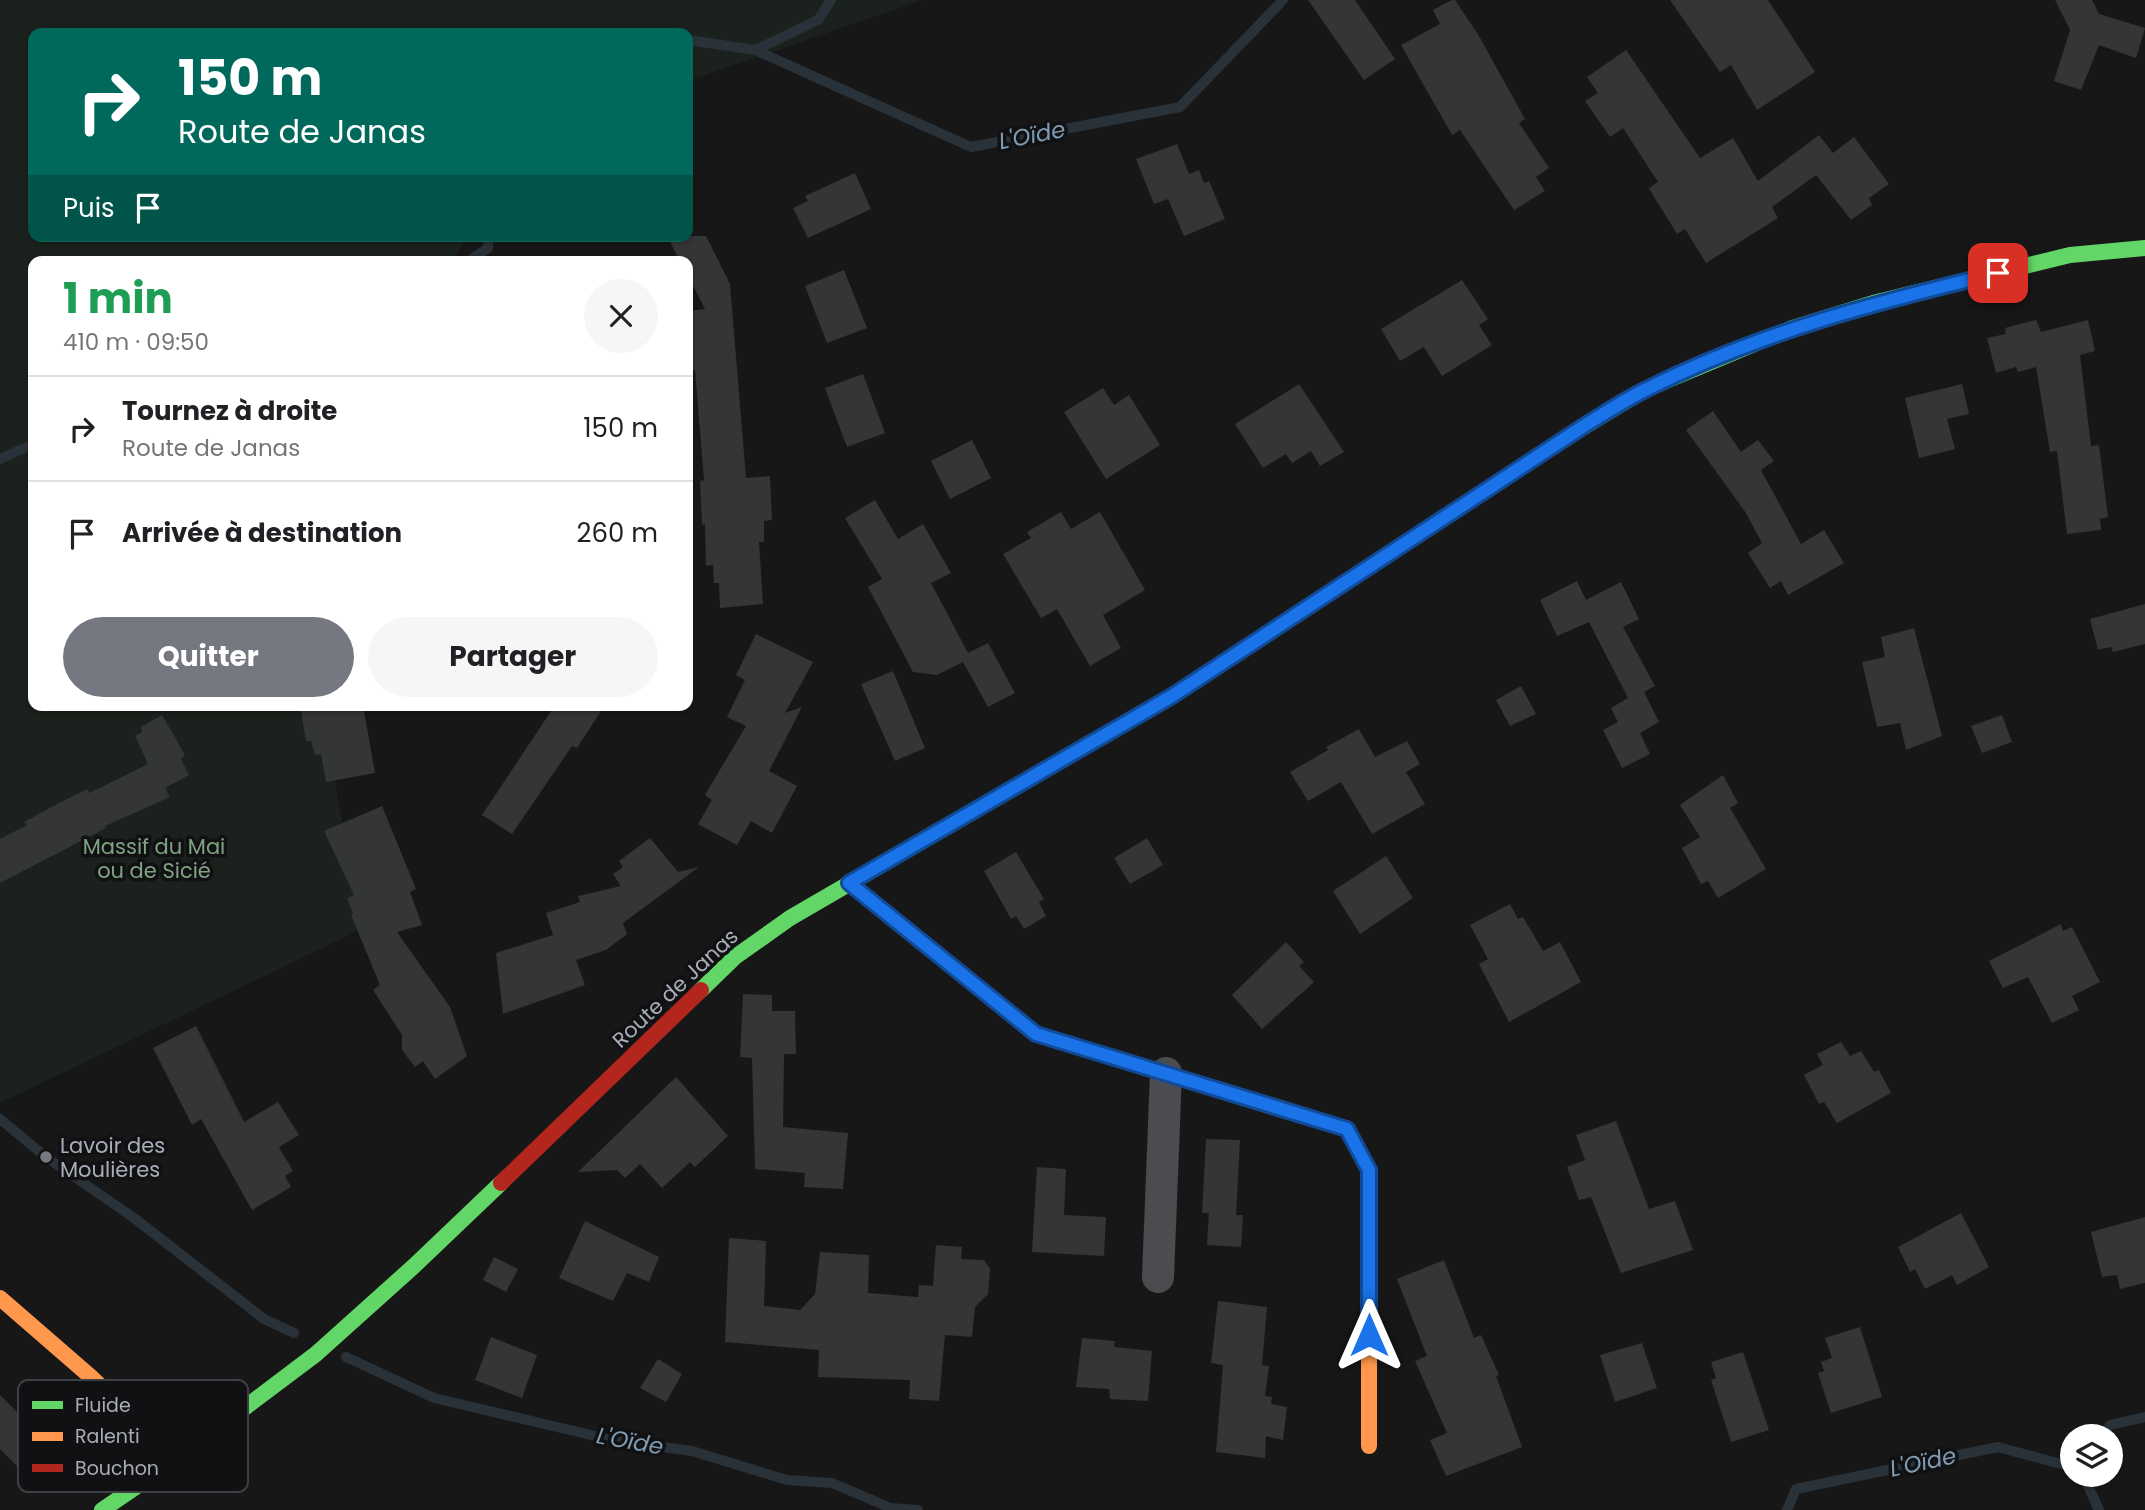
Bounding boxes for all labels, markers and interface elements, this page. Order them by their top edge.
text: 150 m [178,44,323,112]
icon: right [63,56,154,147]
text: Route de Janas [178,109,426,154]
water label: L'Oïde [996,113,1068,157]
icon: arrive [129,189,167,227]
text: Puis [63,190,115,226]
pin [1968,243,2028,303]
icon: arrive [1979,254,2017,292]
text: 1 min [63,269,173,328]
button: close [584,279,658,353]
text: 410 m · 09:50 [63,326,209,358]
text: Tournez à droite [122,393,337,429]
icon: right [63,410,101,448]
text: 150 m [583,410,658,446]
text: Route de Janas [122,432,300,464]
icon: arrive [63,515,101,553]
text: Arrivée à destination [122,515,402,551]
text: 260 m [576,515,658,551]
button: Quitter [63,617,354,697]
button: Partager [368,617,658,697]
park label: Massif du Mai ou de Sicié [83,832,225,885]
street label: Route de Janas [606,922,744,1054]
place label: Lavoir des Moulières [60,1131,165,1184]
marker: Lavoir des Moulières [38,1149,54,1165]
position arrow [1332,1298,1406,1372]
legend [18,1380,248,1492]
text: Fluide [75,1392,131,1419]
water label: L'Oïde [594,1419,666,1463]
text: Ralenti [75,1423,140,1450]
map controls [2060,1424,2123,1487]
button: layers [2060,1424,2123,1487]
water label: L'Oïde [1887,1439,1959,1485]
text: Bouchon [75,1455,159,1482]

